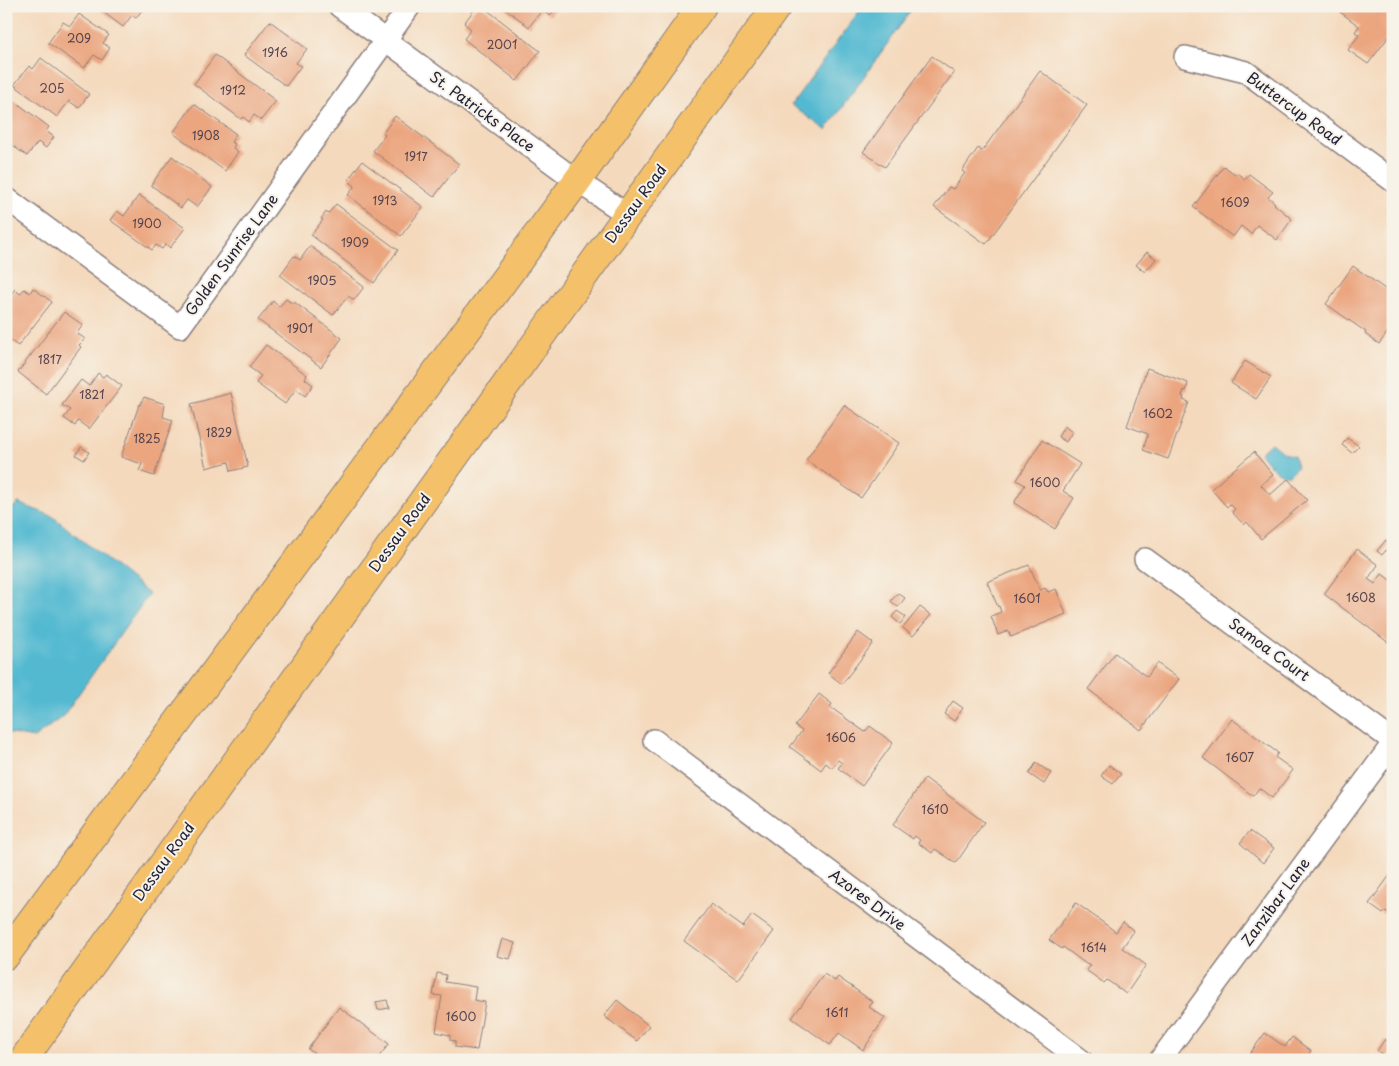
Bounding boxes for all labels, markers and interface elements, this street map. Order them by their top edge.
house number: 209 [67,29,91,47]
house number: 2001 [487,35,517,53]
house number: 1916 [262,43,288,61]
street label: St. Patricks Place [426,65,540,157]
street label: Buttercup Road [1243,65,1347,150]
house number: 205 [40,79,64,97]
house number: 1912 [220,81,246,99]
house number: 1908 [192,126,220,144]
house number: 1917 [404,147,428,165]
street label: Dessau Road [598,159,671,247]
street label: Golden Sunrise Lane [178,188,283,320]
house number: 1913 [372,191,398,209]
house number: 1609 [1221,193,1249,211]
house number: 1900 [132,214,162,232]
house number: 1909 [341,233,369,251]
house number: 1905 [308,271,336,289]
house number: 1901 [287,319,313,337]
house number: 1817 [38,350,63,368]
house number: 1821 [79,385,105,403]
house number: 1602 [1143,404,1173,422]
house number: 1829 [206,423,232,441]
house number: 1825 [134,429,160,447]
house number: 1600 [1030,473,1061,491]
street label: Dessau Road [362,488,435,576]
house number: 1608 [1346,588,1376,606]
house number: 1601 [1013,589,1041,607]
street label: Samoa Court [1225,611,1315,686]
house number: 1606 [826,728,856,746]
house number: 1607 [1226,748,1254,766]
house number: 1610 [922,800,949,818]
street label: Dessau Road [126,817,199,905]
street label: Zanzibar Lane [1235,852,1315,950]
street label: Azores Drive [825,862,911,935]
house number: 1614 [1081,938,1107,956]
house number: 1611 [826,1003,848,1021]
house number: 1600 [446,1007,477,1025]

